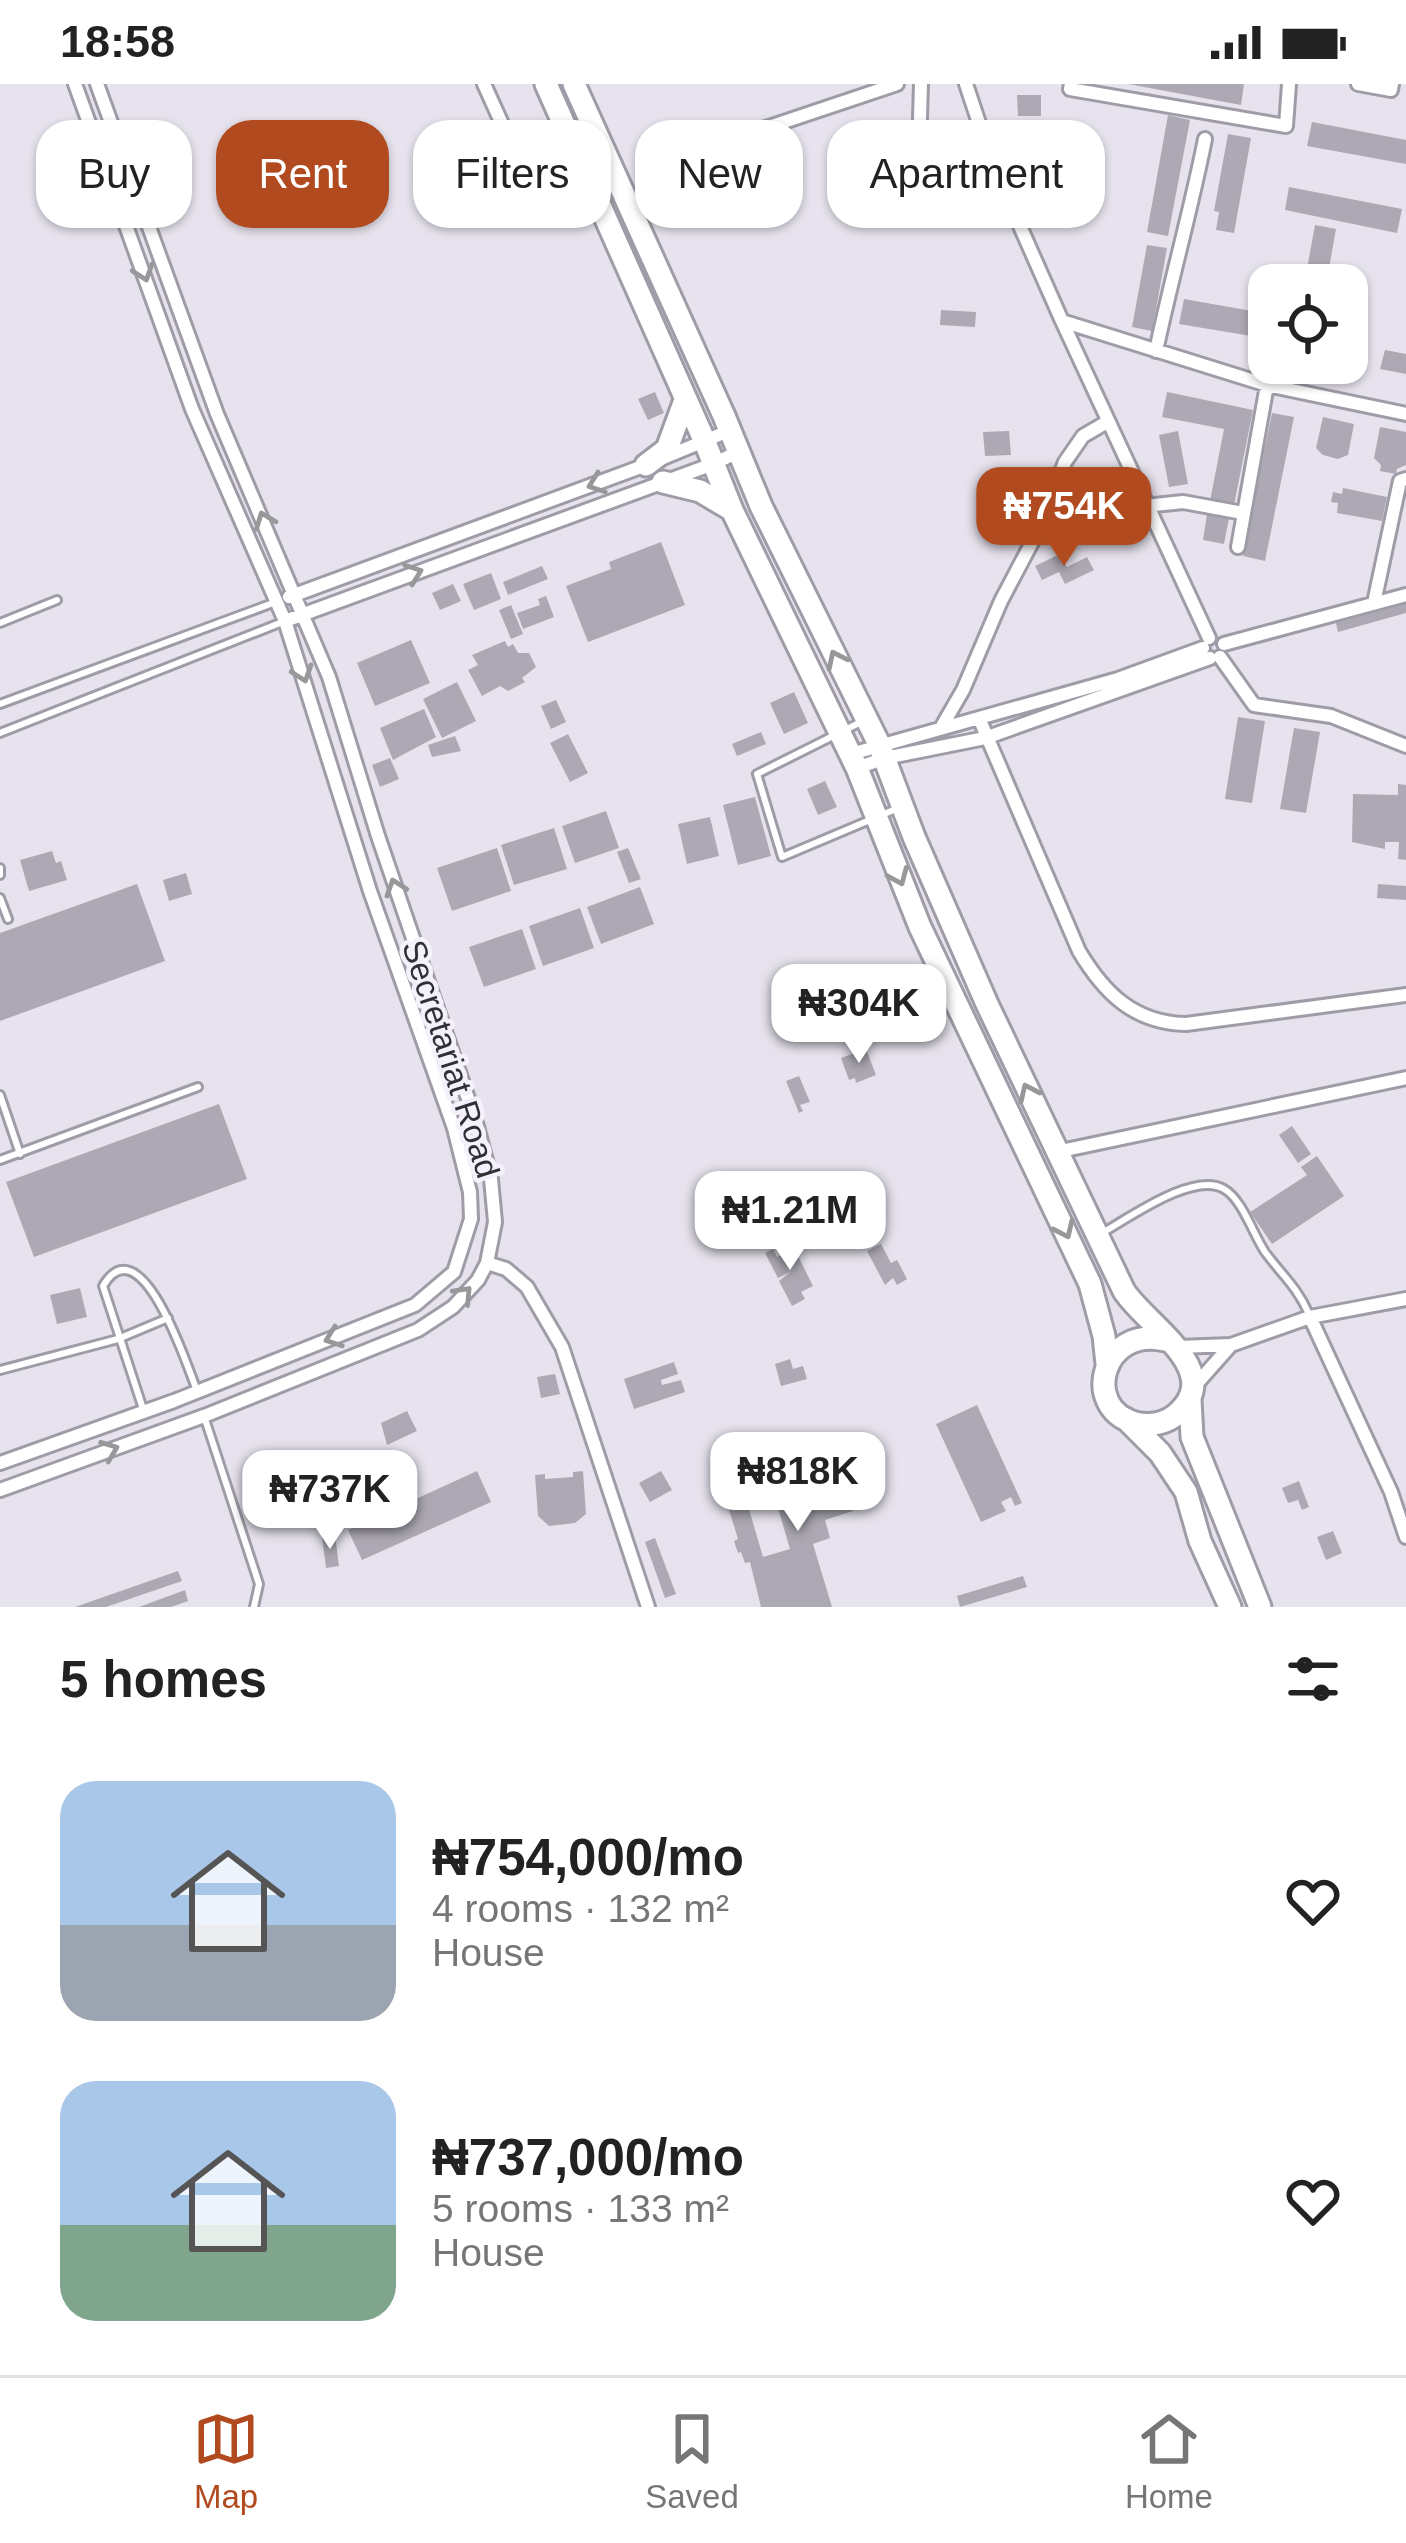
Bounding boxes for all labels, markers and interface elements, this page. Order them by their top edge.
text: 18:58 [60,16,175,67]
chip: Buy [36,120,192,228]
chip: Rent [216,120,389,228]
chip: Filters [413,120,611,228]
chip: New [635,120,803,228]
chip: Apartment [827,120,1105,228]
one-way arrow [130,261,154,282]
map controls [1248,264,1368,384]
button: locate [1248,264,1368,384]
pin: ₦754K [980,467,1148,569]
one-way arrow [587,469,608,494]
text: ₦754K [1003,484,1125,527]
one-way arrow [254,511,278,532]
one-way arrow [402,563,423,588]
one-way arrow [827,650,850,671]
one-way arrow [288,663,313,684]
one-way arrow [885,865,909,886]
one-way arrow [385,878,409,899]
street label: Secretariat Road [395,936,507,1182]
pin: ₦304K [775,964,943,1066]
text: ₦304K [798,981,920,1024]
one-way arrow [1019,1083,1042,1104]
pin: ₦1.21M [692,1171,888,1273]
text: ₦1.21M [722,1188,858,1231]
one-way arrow [1051,1218,1074,1239]
one-way arrow [450,1286,472,1308]
one-way arrow [324,1323,345,1348]
pin: ₦818K [714,1432,882,1534]
one-way arrow [98,1440,119,1465]
text: ₦818K [737,1449,859,1492]
pin: ₦737K [246,1450,414,1552]
text: ₦737K [269,1467,391,1510]
icon: filters [1280,1646,1346,1712]
text: 5 homes [60,1651,267,1708]
icon: home [156,1829,300,1973]
text: ₦754,000/mo [432,1829,744,1886]
icon: heart [1280,1868,1346,1934]
text: 4 rooms · 132 m² [432,1887,729,1930]
text: House [432,1931,545,1974]
icon: home [156,2129,300,2273]
text: ₦737,000/mo [432,2129,744,2186]
icon: heart [1280,2168,1346,2234]
text: 5 rooms · 133 m² [432,2187,729,2230]
text: House [432,2231,545,2274]
tab: Map [193,2406,259,2516]
tab: Saved [645,2406,739,2516]
tab: Home [1125,2406,1213,2516]

